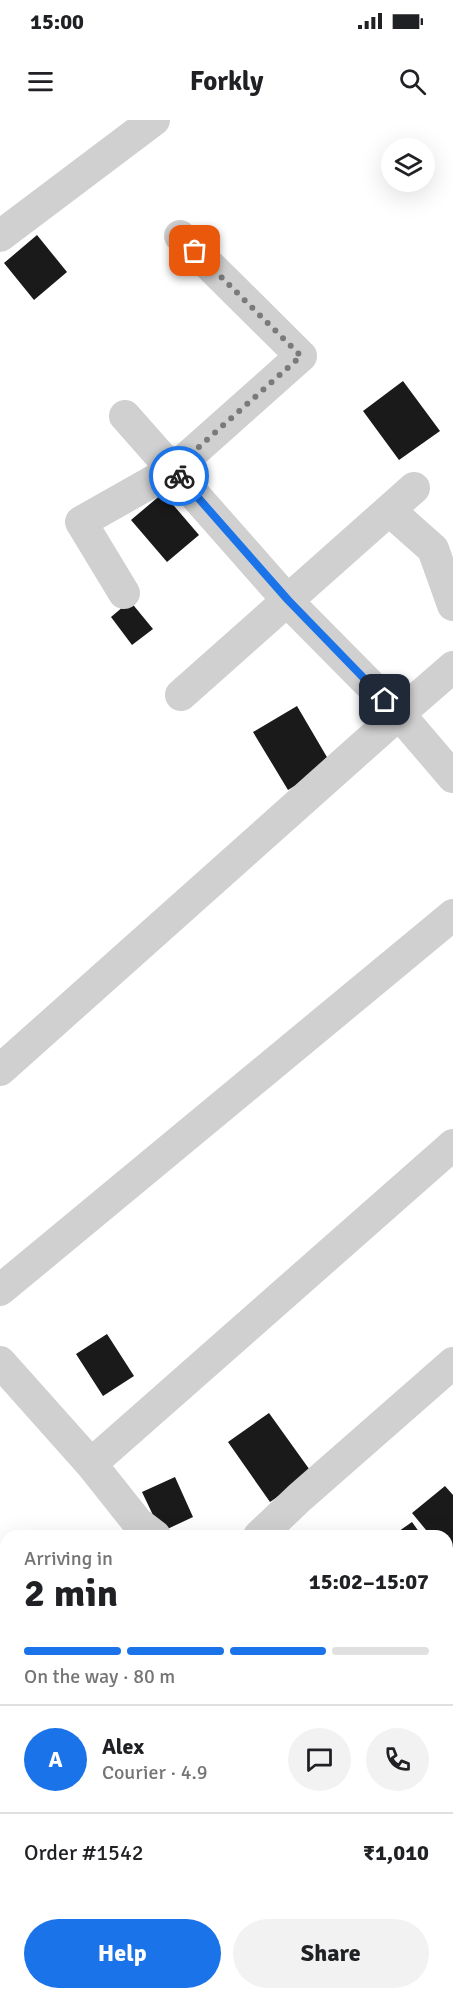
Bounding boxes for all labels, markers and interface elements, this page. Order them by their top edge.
text: 15:00 [30,8,84,35]
icon: menu [24,65,57,98]
text: Forkly [190,65,263,98]
icon: search [396,65,429,98]
map controls [381,138,435,192]
button: layers [381,138,435,192]
pin [169,225,220,276]
icon: bag [178,234,211,267]
courier [149,446,209,506]
icon: bike [163,460,196,493]
pin [359,674,410,725]
icon: home [368,683,401,716]
text: Arriving in [24,1546,113,1571]
text: 15:02–15:07 [309,1568,429,1595]
text: 2 min [24,1569,118,1617]
text: On the way · 80 m [24,1664,175,1689]
button: chat [288,1728,351,1791]
button: phone [366,1728,429,1791]
text: Alex [102,1733,144,1760]
text: A [48,1746,63,1773]
text: Courier · 4.9 [102,1760,208,1785]
text: Order #1542 [24,1839,144,1866]
text: ₹1,010 [363,1839,429,1866]
button: Help [24,1919,221,1988]
button: Share [233,1919,429,1988]

